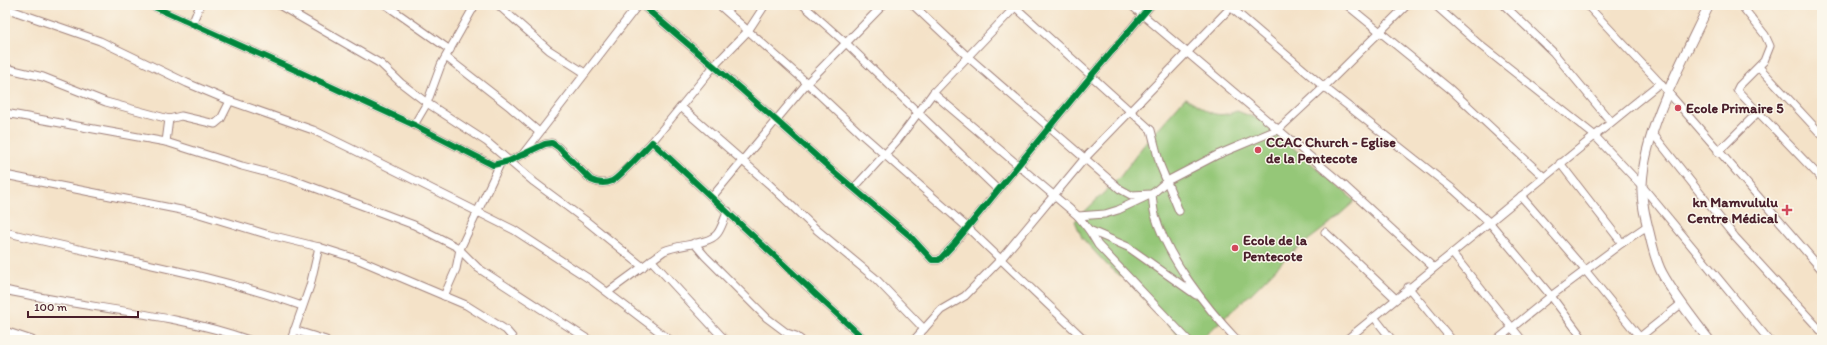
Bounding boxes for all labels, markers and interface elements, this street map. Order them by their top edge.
place label: Ecole Primaire 5 [1686,100,1784,117]
marker: Ecole Primaire 5 [1673,103,1683,113]
place label: CCAC Church - Eglise de la Pentecote [1266,134,1396,167]
marker: CCAC Church - Eglise de la Pentecote [1253,145,1263,155]
place label: kn Mamvululu Centre Médical [1687,194,1779,227]
marker: kn Mamvululu Centre Médical [1781,204,1793,216]
place label: Ecole de la Pentecote [1243,232,1308,265]
marker: Ecole de la Pentecote [1230,243,1240,253]
scale bar [28,293,138,319]
text: 100 m [34,300,67,314]

